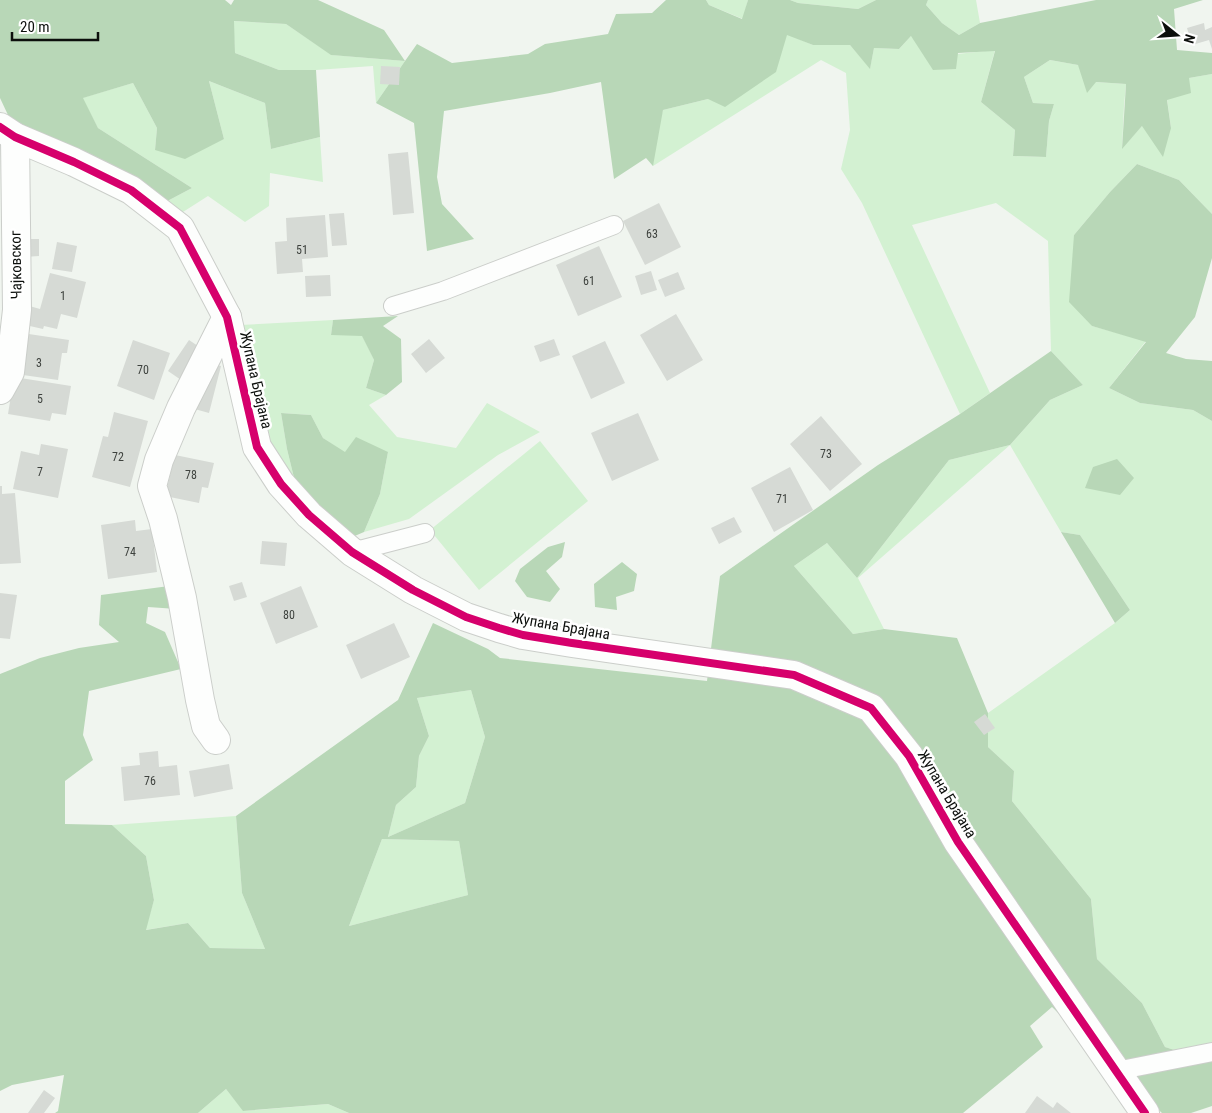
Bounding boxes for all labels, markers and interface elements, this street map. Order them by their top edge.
scale bar [12,10,99,42]
north arrow [1152,10,1202,60]
text: 20 m [20,18,50,36]
text: N [1181,32,1198,45]
house number: 63 [646,227,658,241]
street label: Чајковског [6,230,26,300]
house number: 51 [296,243,308,257]
house number: 61 [583,274,595,288]
house number: 1 [60,289,66,303]
street label: Жупана Брајана [236,330,276,430]
house number: 3 [36,356,42,370]
house number: 70 [137,363,149,377]
house number: 5 [37,392,43,406]
house number: 73 [820,447,832,461]
house number: 72 [112,450,124,464]
house number: 7 [37,465,43,479]
house number: 78 [185,468,197,482]
house number: 71 [776,492,788,506]
house number: 74 [124,545,136,559]
house number: 80 [283,608,295,622]
street label: Жупана Брајана [511,609,611,643]
street label: Жупана Брајана [914,747,980,841]
house number: 76 [144,774,156,788]

